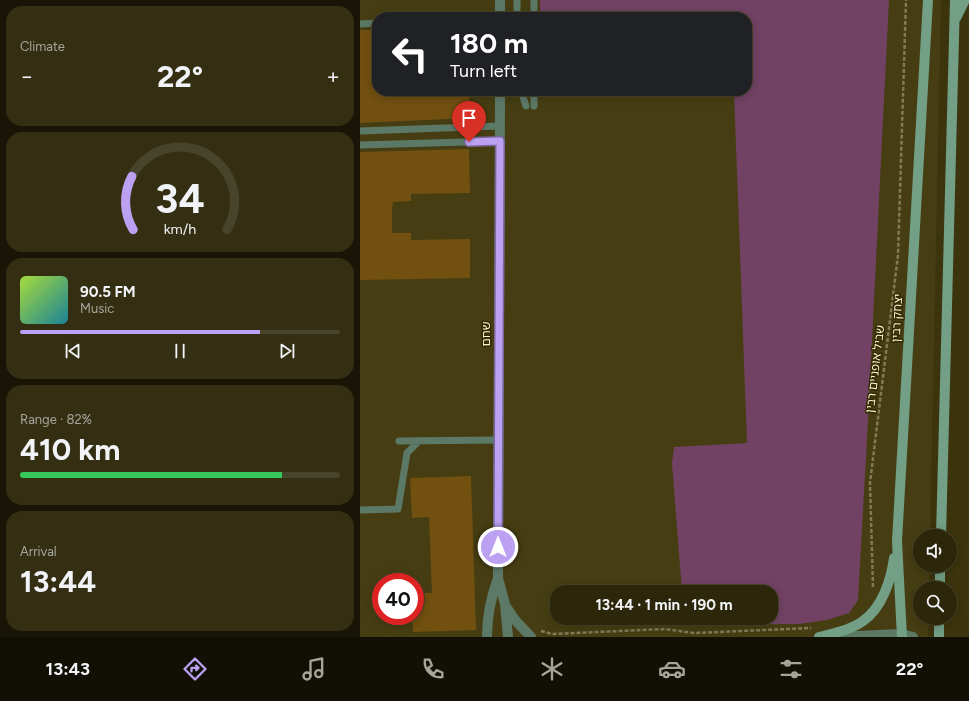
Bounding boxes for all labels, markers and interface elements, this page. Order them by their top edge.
text: 180 m [450,26,528,60]
icon: left [384,28,436,80]
text: Climate [20,39,65,54]
text: 22° [157,58,203,95]
text: Turn left [450,60,517,82]
text: − [20,63,34,90]
text: + [326,63,340,90]
pin [452,101,486,142]
icon: arrive [458,107,480,129]
text: 34 [155,173,205,223]
text: km/h [164,220,196,238]
text: 90.5 FM [80,283,136,301]
street label: יצחק רבין [889,293,905,343]
text: Music [80,301,114,316]
street label: שחם [479,322,493,346]
street label: שביל אופניים רבין [863,324,887,414]
icon: previous [62,340,84,362]
icon: pause [169,340,191,362]
icon: next [276,340,298,362]
text: Range · 82% [20,412,92,427]
text: 410 km [20,431,121,468]
position arrow [477,526,519,568]
map controls [913,529,957,625]
button: sound [913,529,957,573]
text: Arrival [20,544,57,559]
text: 13:44 [20,563,96,600]
speed limit sign: 40 [372,573,424,625]
button: search [913,581,957,625]
text: 13:44 · 1 min · 190 m [595,596,733,614]
icon: directions [181,655,209,683]
icon: music [300,655,328,683]
icon: phone [419,655,447,683]
icon: climate [538,655,566,683]
icon: car [658,655,686,683]
icon: filters [777,655,805,683]
text: 13:43 [46,658,90,680]
text: 22° [896,658,923,680]

